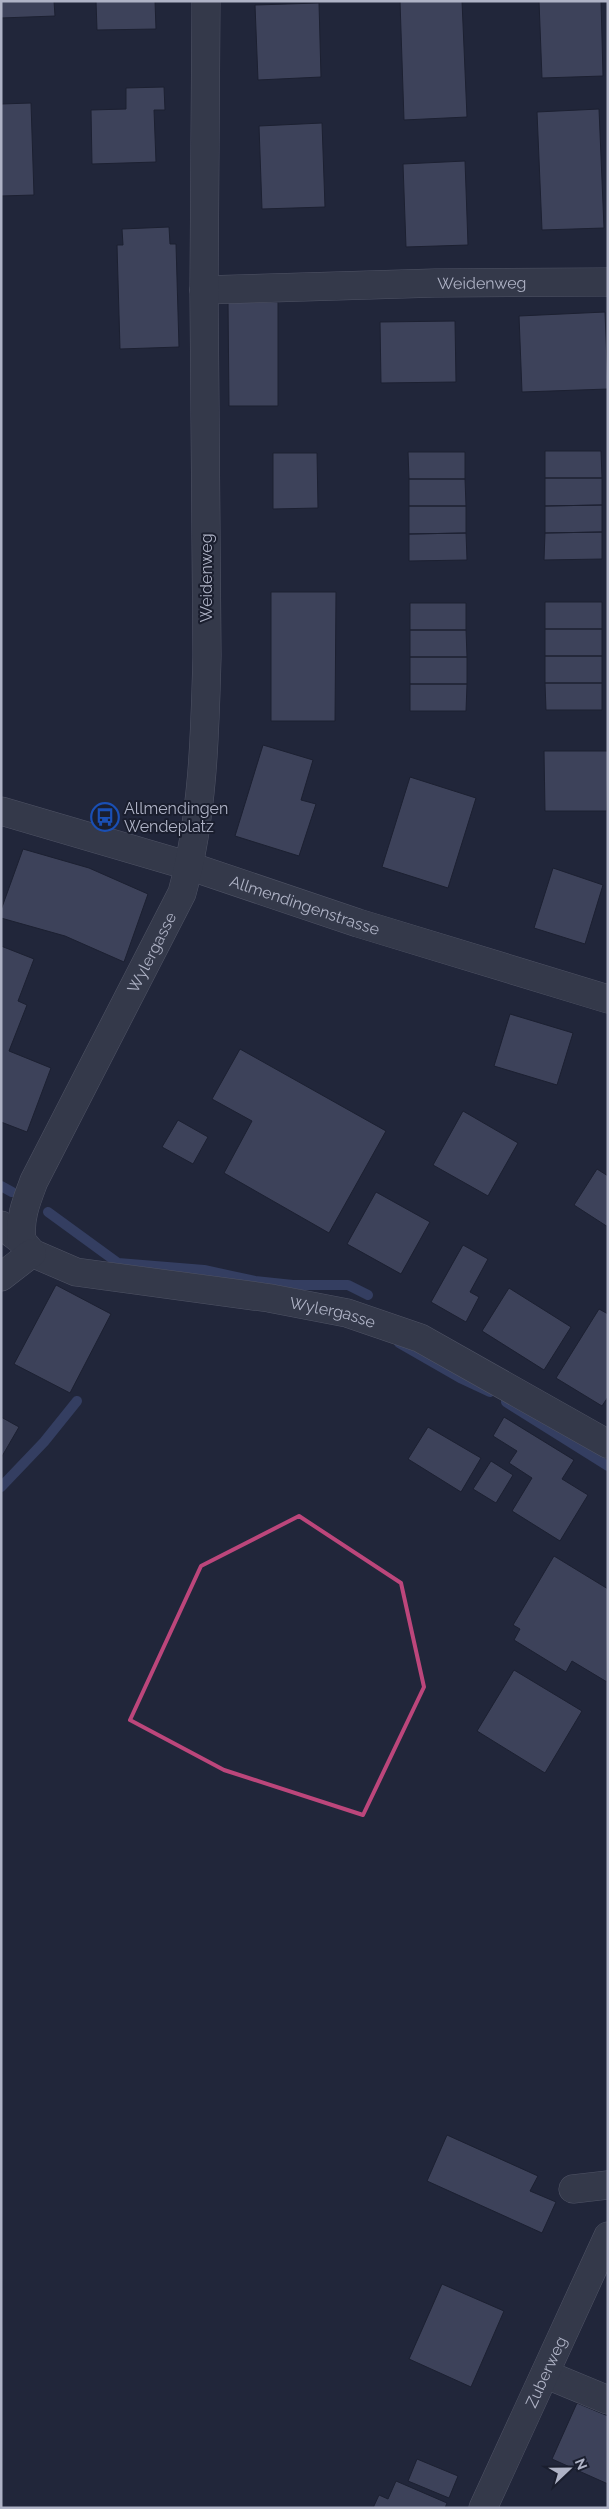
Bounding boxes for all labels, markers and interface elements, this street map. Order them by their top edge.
street label: Weidenweg [437,273,527,293]
street label: Weidenweg [197,533,216,623]
place label: Allmendingen Wendeplatz [124,799,228,836]
bus stop icon: Allmendingen Wendeplatz [90,802,120,832]
street label: Allmendingenstrasse [227,871,382,939]
street label: Wylergasse [123,909,180,996]
street label: Wylergasse [288,1293,378,1332]
street label: Zuberweg [522,2333,571,2411]
north arrow [544,2444,594,2494]
text: N [572,2456,590,2472]

